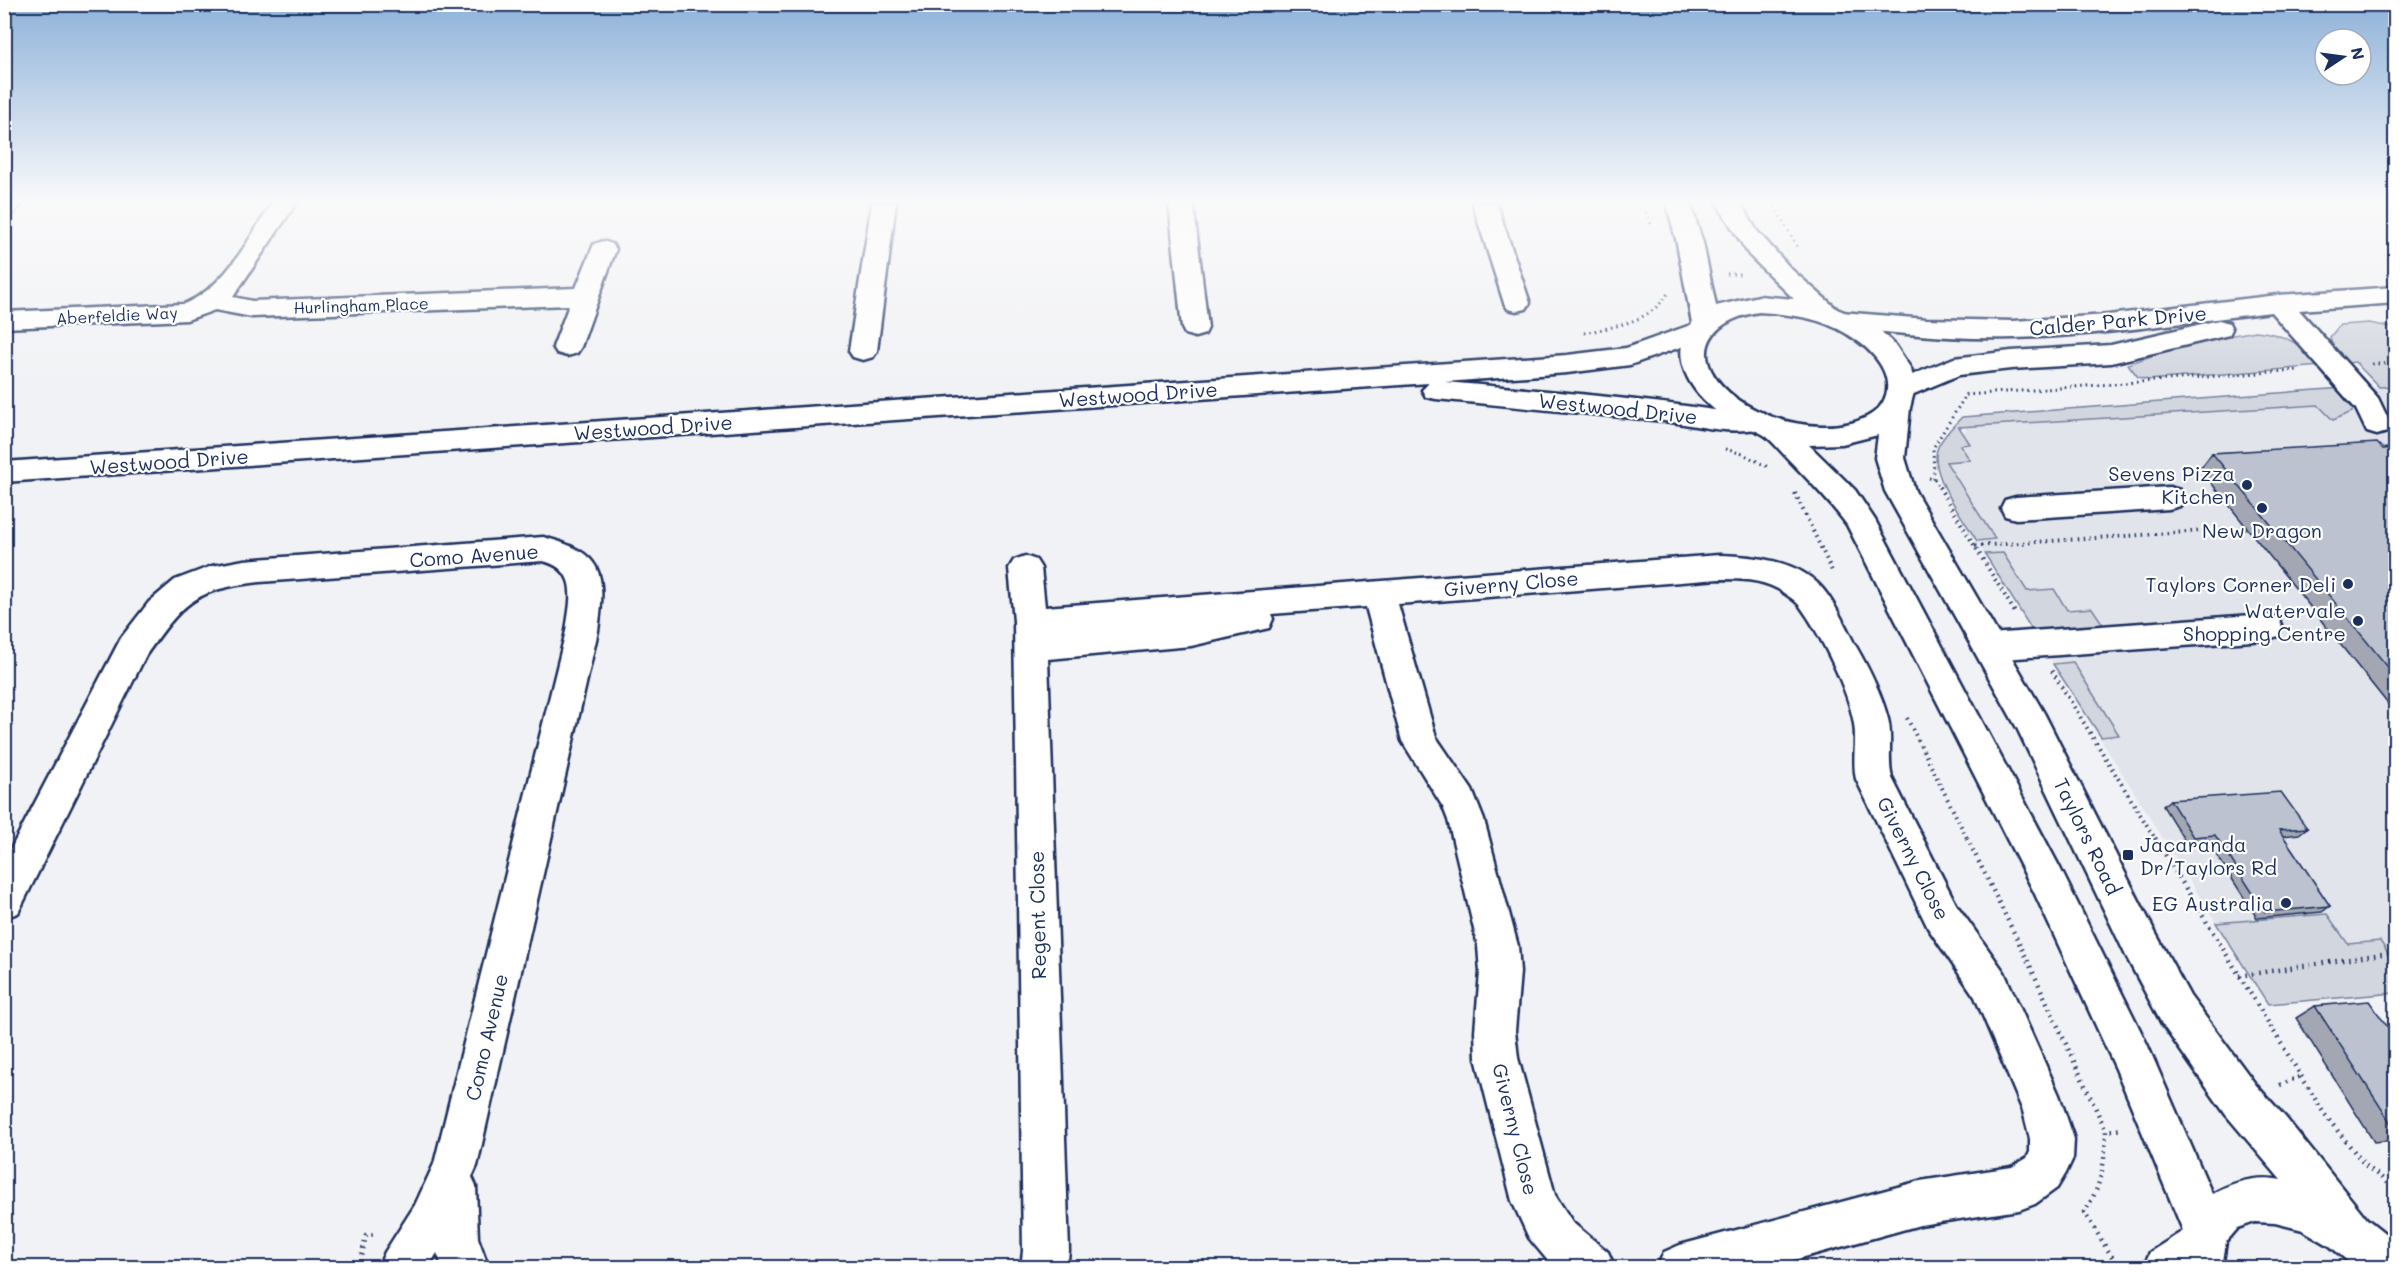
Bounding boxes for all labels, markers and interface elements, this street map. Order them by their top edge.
north arrow [2313,27,2373,87]
text: N [2347,45,2370,62]
street label: Hurlingham Place [293,292,429,318]
street label: Calder Park Drive [2028,299,2208,341]
street label: Aberfeldie Way [56,301,178,329]
street label: Westwood Drive [1057,375,1219,413]
street label: Westwood Drive [1537,387,1699,429]
street label: Westwood Drive [572,408,734,446]
street label: Westwood Drive [88,442,250,480]
place label: Sevens Pizza Kitchen [2108,460,2235,509]
marker: Sevens Pizza Kitchen [2240,478,2254,492]
marker: New Dragon [2255,501,2269,515]
place label: New Dragon [2202,517,2322,543]
street label: Como Avenue [408,538,540,572]
street label: Giverny Close [1443,564,1579,602]
place label: Taylors Corner Deli [2146,571,2336,597]
marker: Taylors Corner Deli [2341,577,2355,591]
place label: Watervale Shopping Centre [2183,597,2346,646]
marker: Watervale Shopping Centre [2351,614,2365,628]
street label: Taylors Road [2048,773,2128,899]
street label: Giverny Close [1872,792,1956,924]
place label: Jacaranda Dr/Taylors Rd [2140,831,2277,880]
marker: Jacaranda Dr/Taylors Rd [2121,848,2135,862]
street label: Regent Close [1023,850,1051,980]
place label: EG Australia [2152,890,2274,916]
marker: EG Australia [2279,896,2293,910]
street label: Como Avenue [459,971,513,1103]
street label: Giverny Close [1487,1060,1545,1198]

